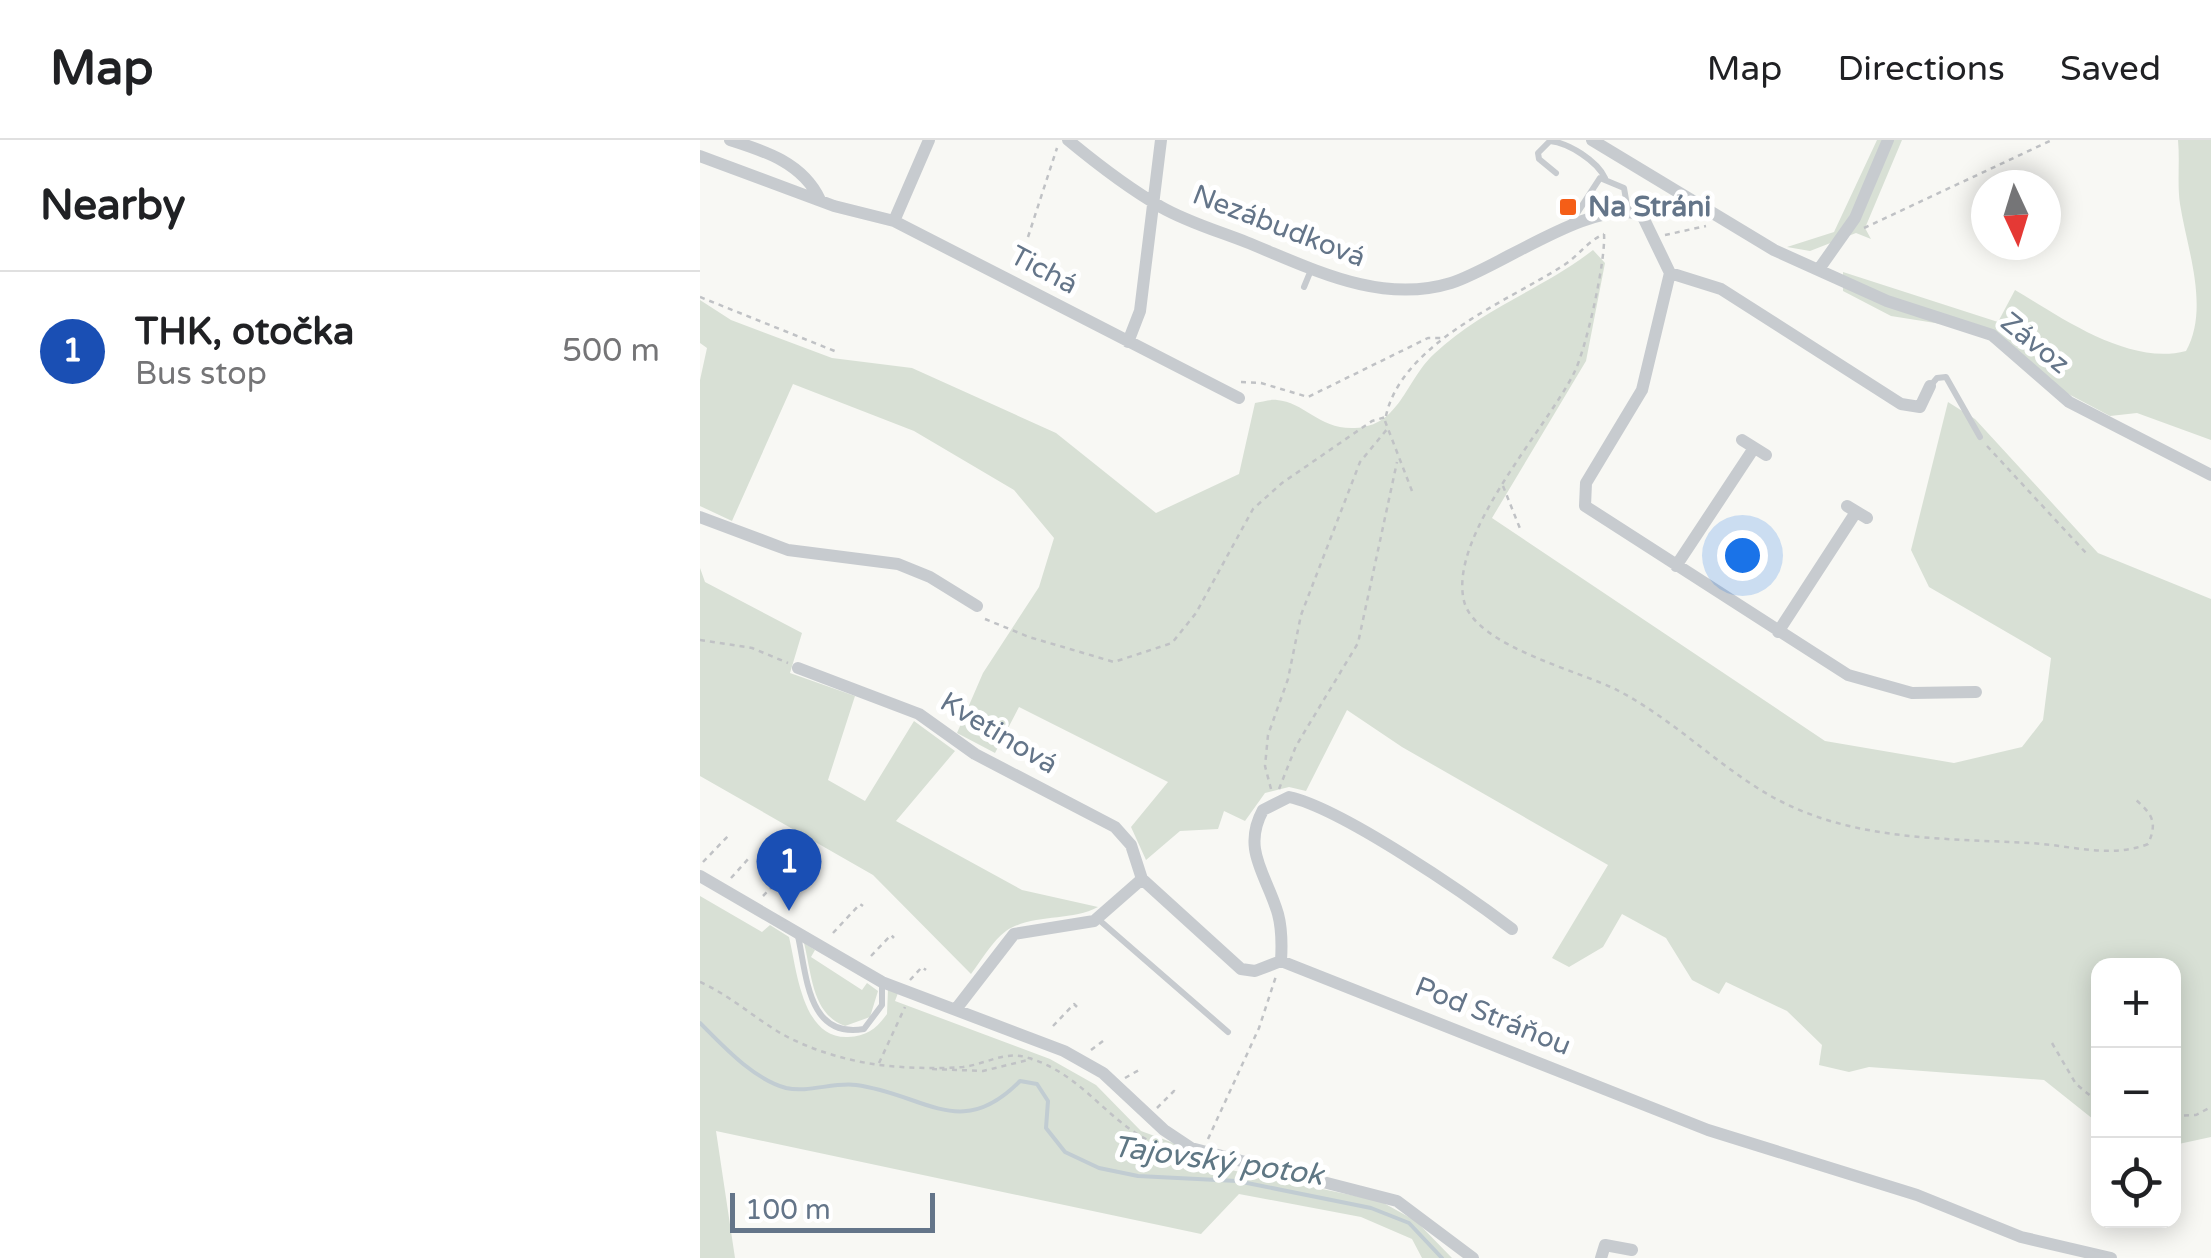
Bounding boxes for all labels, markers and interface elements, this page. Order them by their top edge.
text: Map [50,40,154,98]
text: Map [1707,48,1782,90]
text: Directions [1837,48,2005,90]
text: Saved [2060,48,2161,90]
north arrow [1971,170,2061,260]
street label: Nezábudková [1188,177,1370,275]
text: Nearby [40,180,185,231]
place label: Na Stráni [1588,190,1711,224]
marker: Na Stráni [1557,196,1579,218]
street label: Tichá [1004,238,1084,302]
street label: Závoz [1994,305,2076,381]
text: THK, otočka [135,309,354,355]
text: 1 [62,332,83,370]
text: 500 m [562,332,660,370]
text: Bus stop [135,355,267,393]
your location [1717,530,1768,581]
street label: Kvetinová [934,685,1064,781]
pin: 1 [756,828,822,911]
map controls [2091,958,2181,1228]
button: + [2091,958,2181,1048]
street label: Pod Stráňou [1410,969,1576,1063]
button: − [2091,1048,2181,1138]
water label: Tajovský potok [1111,1128,1328,1194]
button: locate [2091,1138,2181,1228]
scale bar [730,1188,935,1232]
text: 100 m [745,1193,831,1227]

